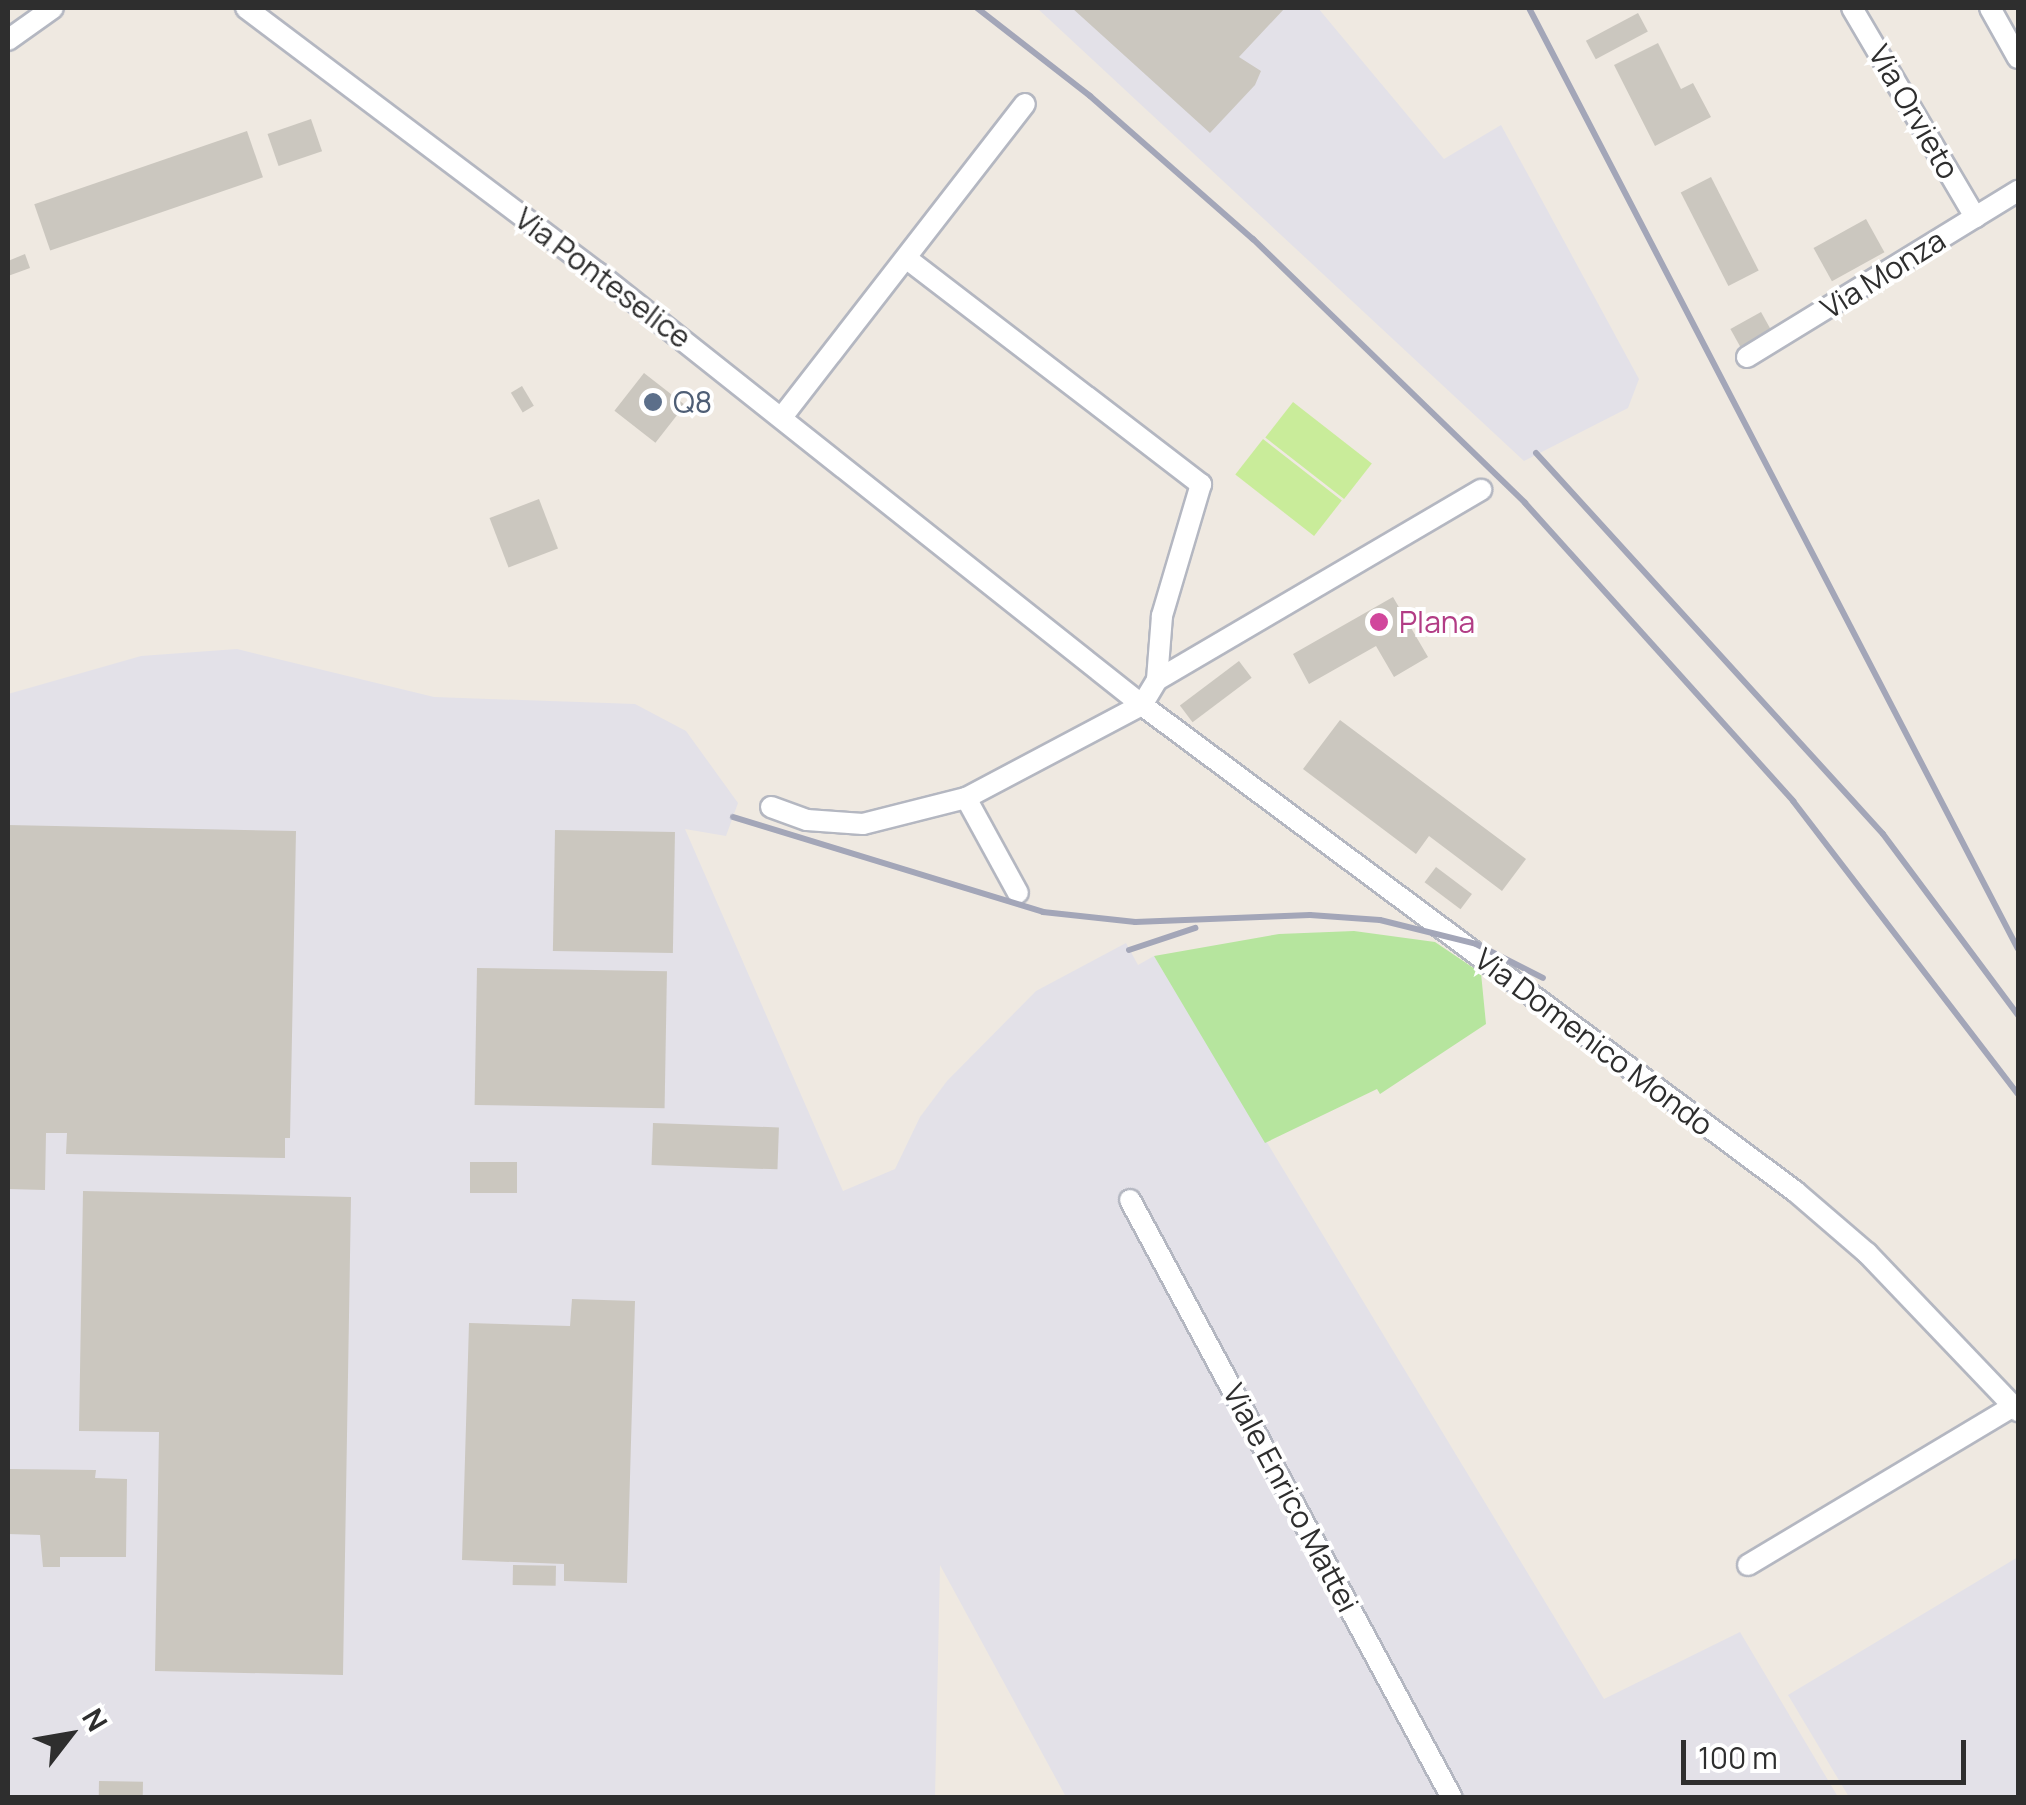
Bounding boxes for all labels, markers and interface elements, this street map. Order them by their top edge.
street label: Via Orvieto [1861,39,1967,185]
street label: Via Ponteselice [508,200,698,356]
street label: Via Monza [1814,222,1952,326]
place label: Q8 [673,384,712,420]
marker: Q8 [642,391,664,413]
place label: Plana [1399,604,1475,640]
marker: Plana [1368,611,1390,633]
street label: Via Domenico Mondo [1468,941,1720,1143]
street label: Viale Enrico Mattei [1216,1378,1366,1618]
north arrow [20,1685,120,1785]
text: N [74,1701,117,1738]
scale bar [1686,1720,1971,1782]
text: 100 m [1698,1737,1778,1778]

